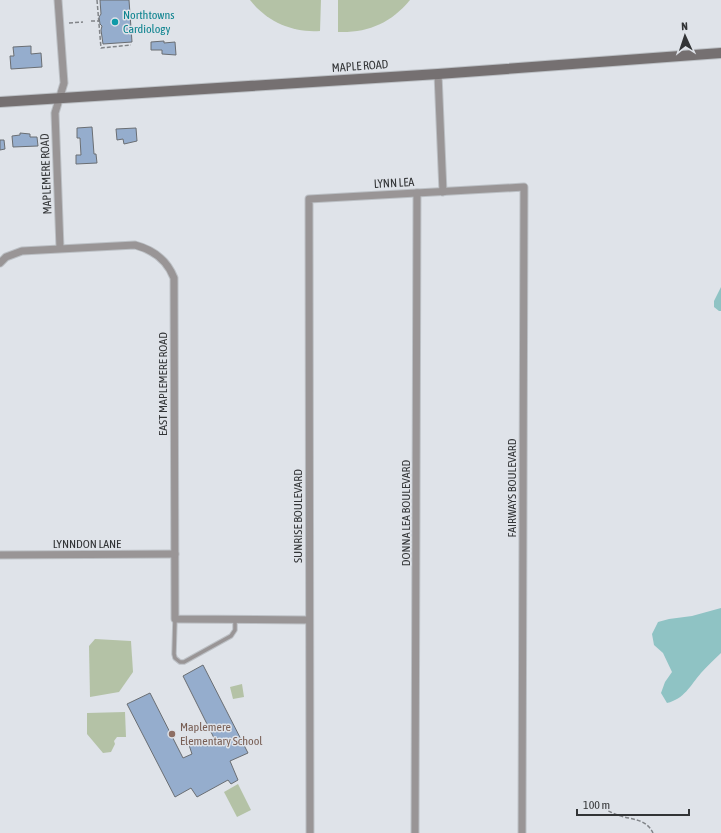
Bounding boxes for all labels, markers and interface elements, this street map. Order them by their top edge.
place label: Northtowns Cardiology [123,8,175,36]
north arrow [665,16,705,56]
marker: Northtowns Cardiology [110,17,120,27]
text: N [681,20,688,32]
street label: MAPLE ROAD [331,57,389,75]
street label: MAPLEMERE ROAD [38,133,54,215]
street label: LYNN LEA [373,175,415,191]
street label: EAST MAPLEMERE ROAD [156,332,170,436]
street label: FAIRWAYS BOULEVARD [505,438,519,537]
street label: DONNA LEA BOULEVARD [399,459,413,566]
street label: SUNRISE BOULEVARD [291,469,305,563]
street label: LYNNDON LANE [53,537,121,551]
place label: Maplemere Elementary School [180,720,263,748]
marker: Maplemere Elementary School [167,729,177,739]
scale bar [577,791,689,817]
text: 100 m [583,798,610,812]

